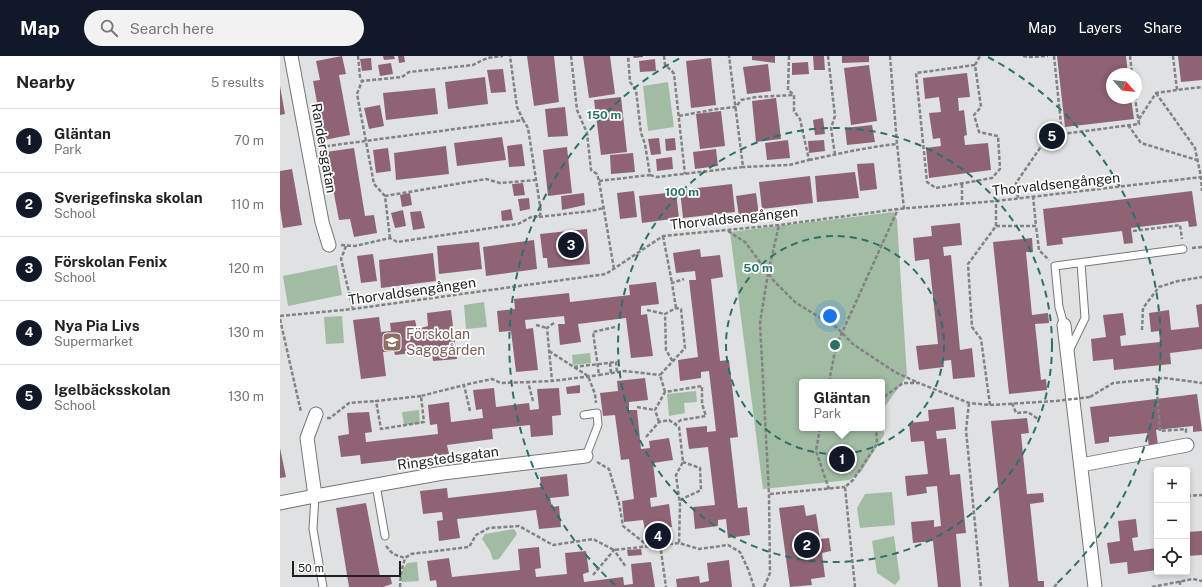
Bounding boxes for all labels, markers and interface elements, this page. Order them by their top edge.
search box [84,10,364,46]
text: Map [20,17,60,39]
icon: search [98,17,120,39]
text: Search here [130,20,214,37]
text: Map [1028,20,1056,36]
text: Layers [1078,20,1122,36]
text: Share [1144,20,1182,36]
north arrow [1106,68,1142,104]
text: Nearby [16,72,75,92]
text: 5 results [211,75,264,90]
street label: Randersgatan [308,102,340,194]
text: 150 m [587,108,621,122]
pin: 5 [1039,121,1065,151]
text: Gläntan [54,125,111,142]
text: 1 [26,133,32,148]
text: 70 m [234,133,264,148]
text: Park [54,142,82,157]
street label: Thorvaldsengången [991,169,1121,199]
text: 100 m [665,185,699,199]
text: Sverigefinska skolan [54,189,203,206]
text: 2 [25,197,33,212]
text: 110 m [231,197,264,212]
street label: Thorvaldsengången [669,203,799,233]
text: School [54,206,96,221]
pin: 3 [558,230,584,260]
text: Förskolan Fenix [54,253,167,270]
text: 3 [25,261,33,276]
text: 120 m [229,261,264,276]
text: 50 m [743,261,773,275]
text: School [54,270,96,285]
street label: Thorvaldsengången [347,274,477,308]
your location [820,306,840,326]
text: Nya Pia Livs [54,317,140,334]
text: 4 [25,325,33,340]
text: 130 m [228,325,264,340]
place label: Förskolan Sagogården [406,326,485,358]
school or university icon: Förskolan Sagogården [381,331,403,353]
text: Supermarket [54,334,133,349]
centre of rings [828,338,842,352]
popup [799,379,885,431]
text: Igelbäcksskolan [54,381,170,398]
text: 5 [25,389,33,404]
text: 130 m [228,389,264,404]
text: Gläntan [814,389,870,406]
text: School [54,398,96,413]
text: Park [814,406,841,421]
street label: Ringstedsgatan [396,443,500,473]
pin: 1 [829,444,855,474]
map controls [1154,467,1190,575]
button: + [1154,467,1190,503]
button: − [1154,503,1190,539]
pin: 4 [645,521,671,551]
pin: 2 [794,530,820,560]
button: locate [1154,539,1190,575]
scale bar [292,559,401,578]
text: 50 m [298,562,324,574]

